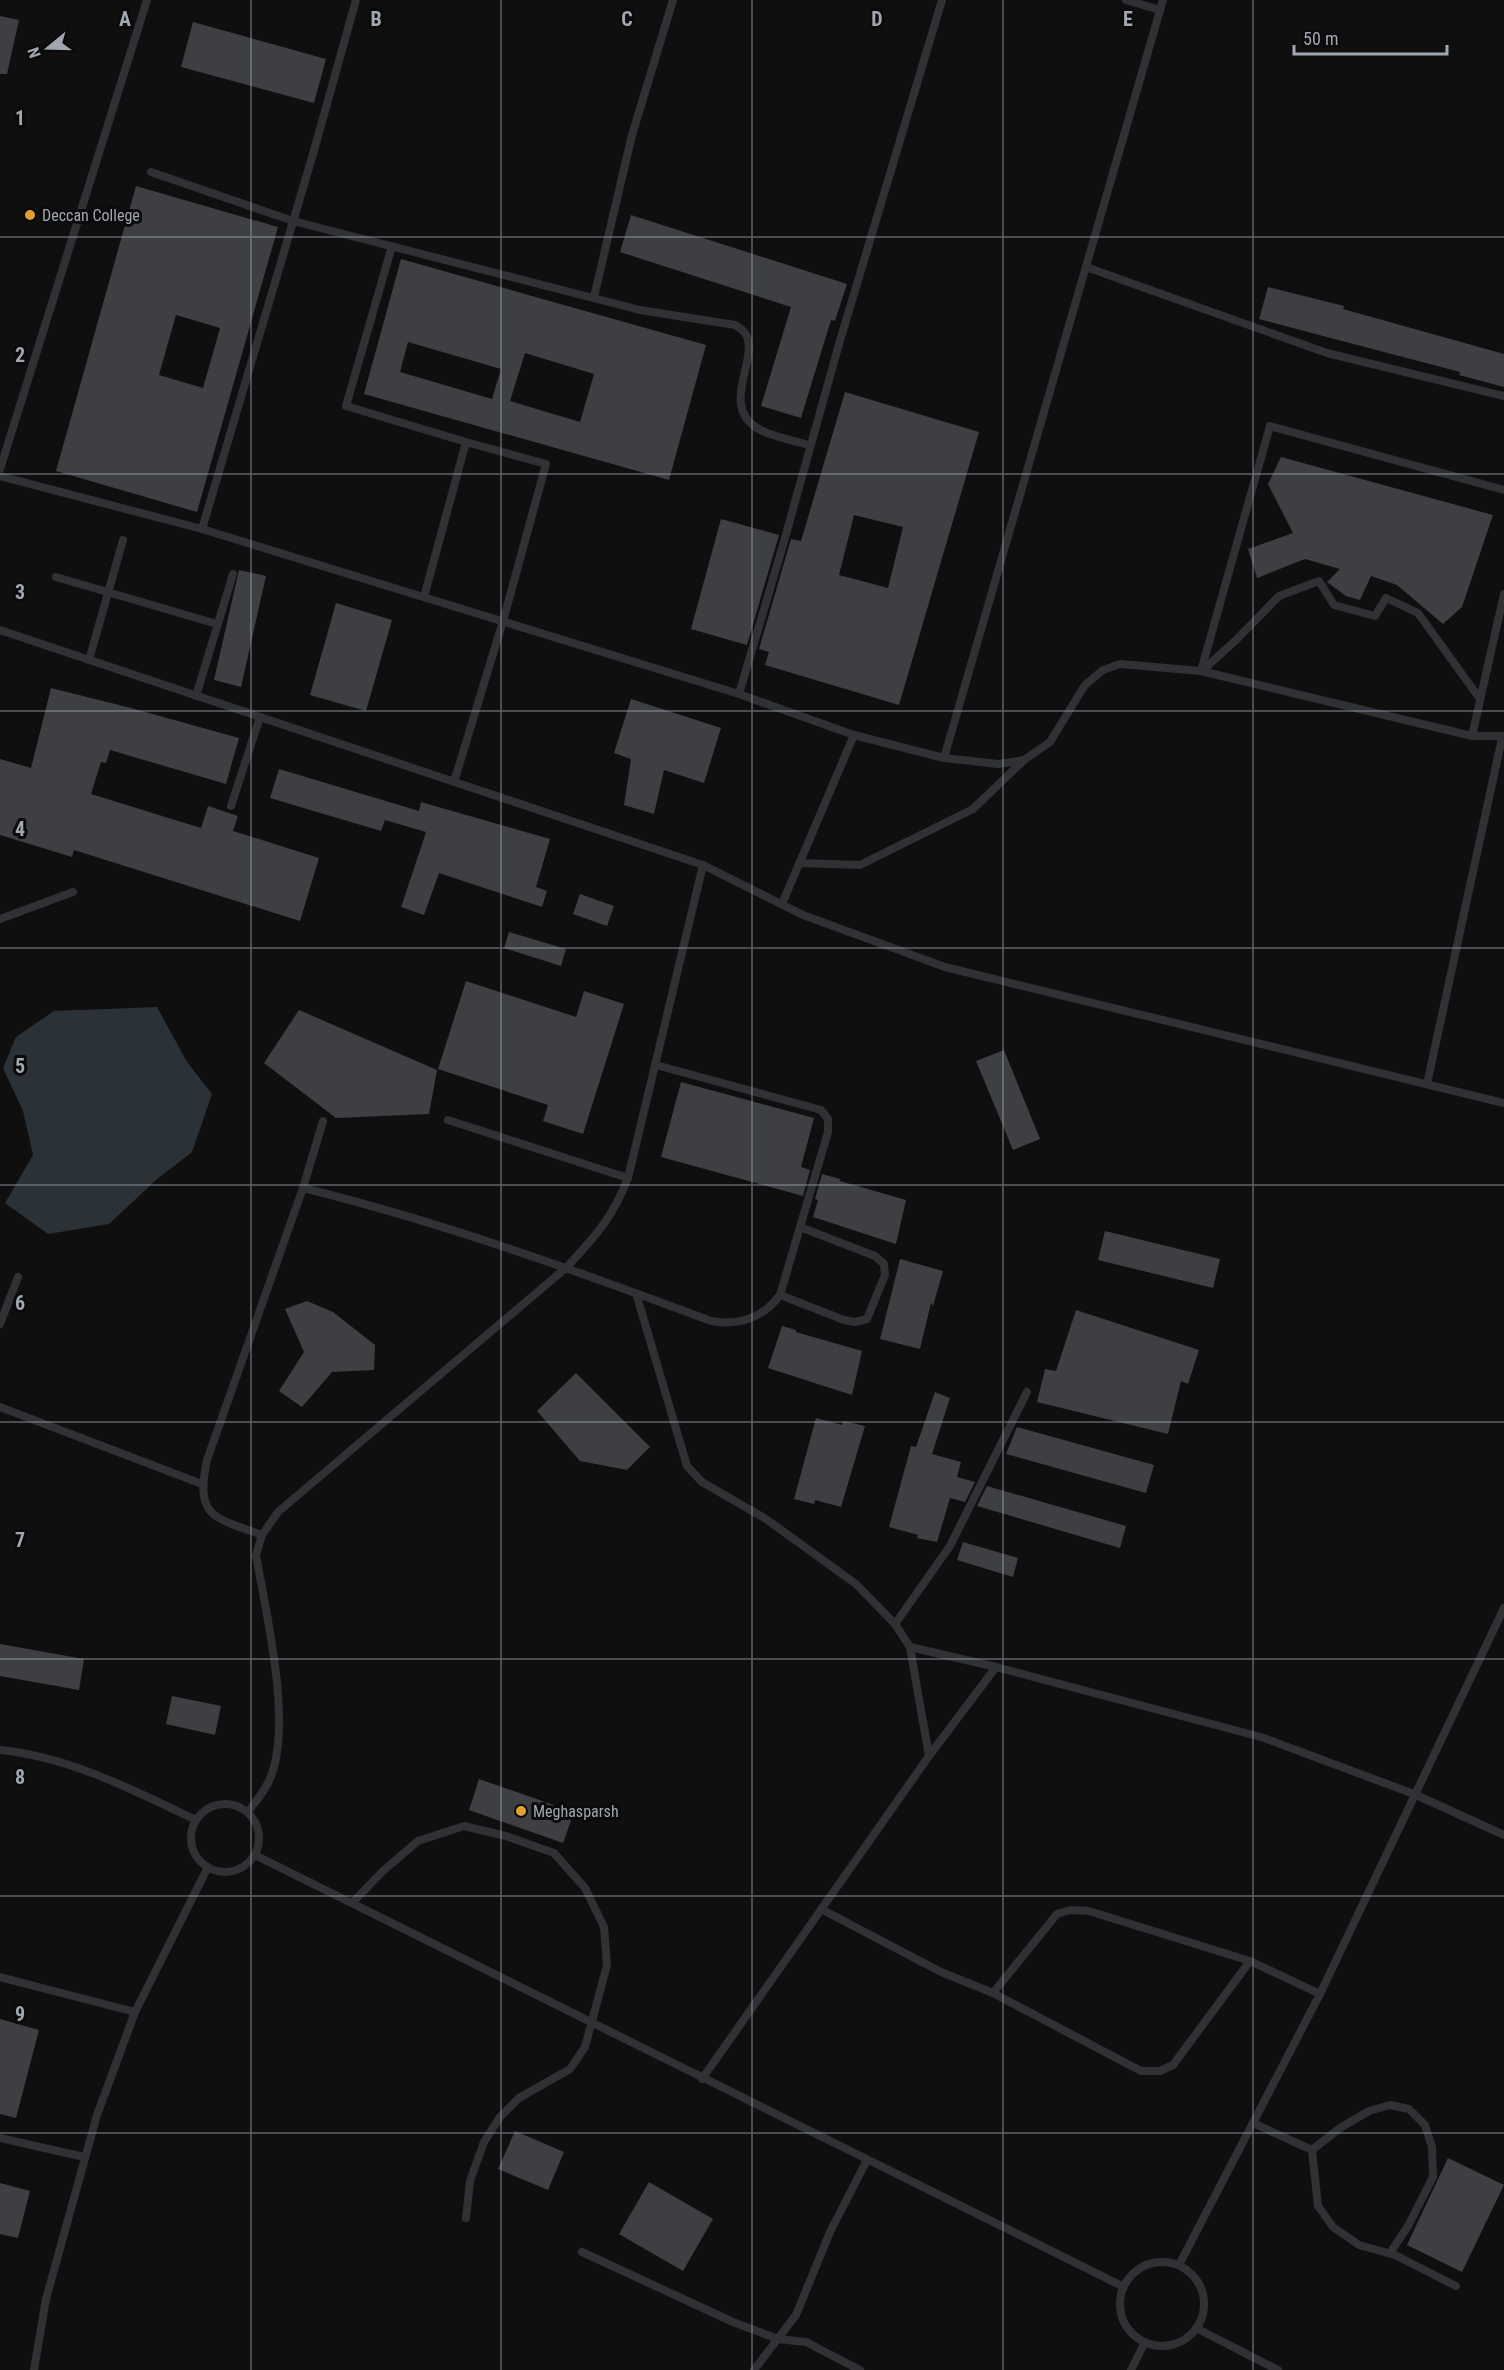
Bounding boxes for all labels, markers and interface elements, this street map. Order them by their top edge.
text: A [119,7,131,31]
text: B [370,7,382,31]
text: C [621,7,633,31]
text: D [871,7,883,31]
text: E [1123,7,1133,31]
north arrow [18,18,78,78]
scale bar [1294,18,1447,56]
text: 50 m [1303,28,1338,49]
text: N [24,45,45,60]
text: 1 [15,106,25,130]
place label: Deccan College [42,206,140,225]
marker: Deccan College [23,208,37,222]
text: 2 [15,343,25,367]
text: 3 [15,580,25,604]
text: 4 [15,817,25,841]
text: 5 [15,1054,25,1078]
text: 6 [15,1291,25,1315]
text: 7 [15,1528,25,1552]
text: 8 [15,1765,25,1789]
place label: Meghasparsh [533,1802,619,1821]
marker: Meghasparsh [514,1804,528,1818]
text: 9 [15,2002,25,2026]

